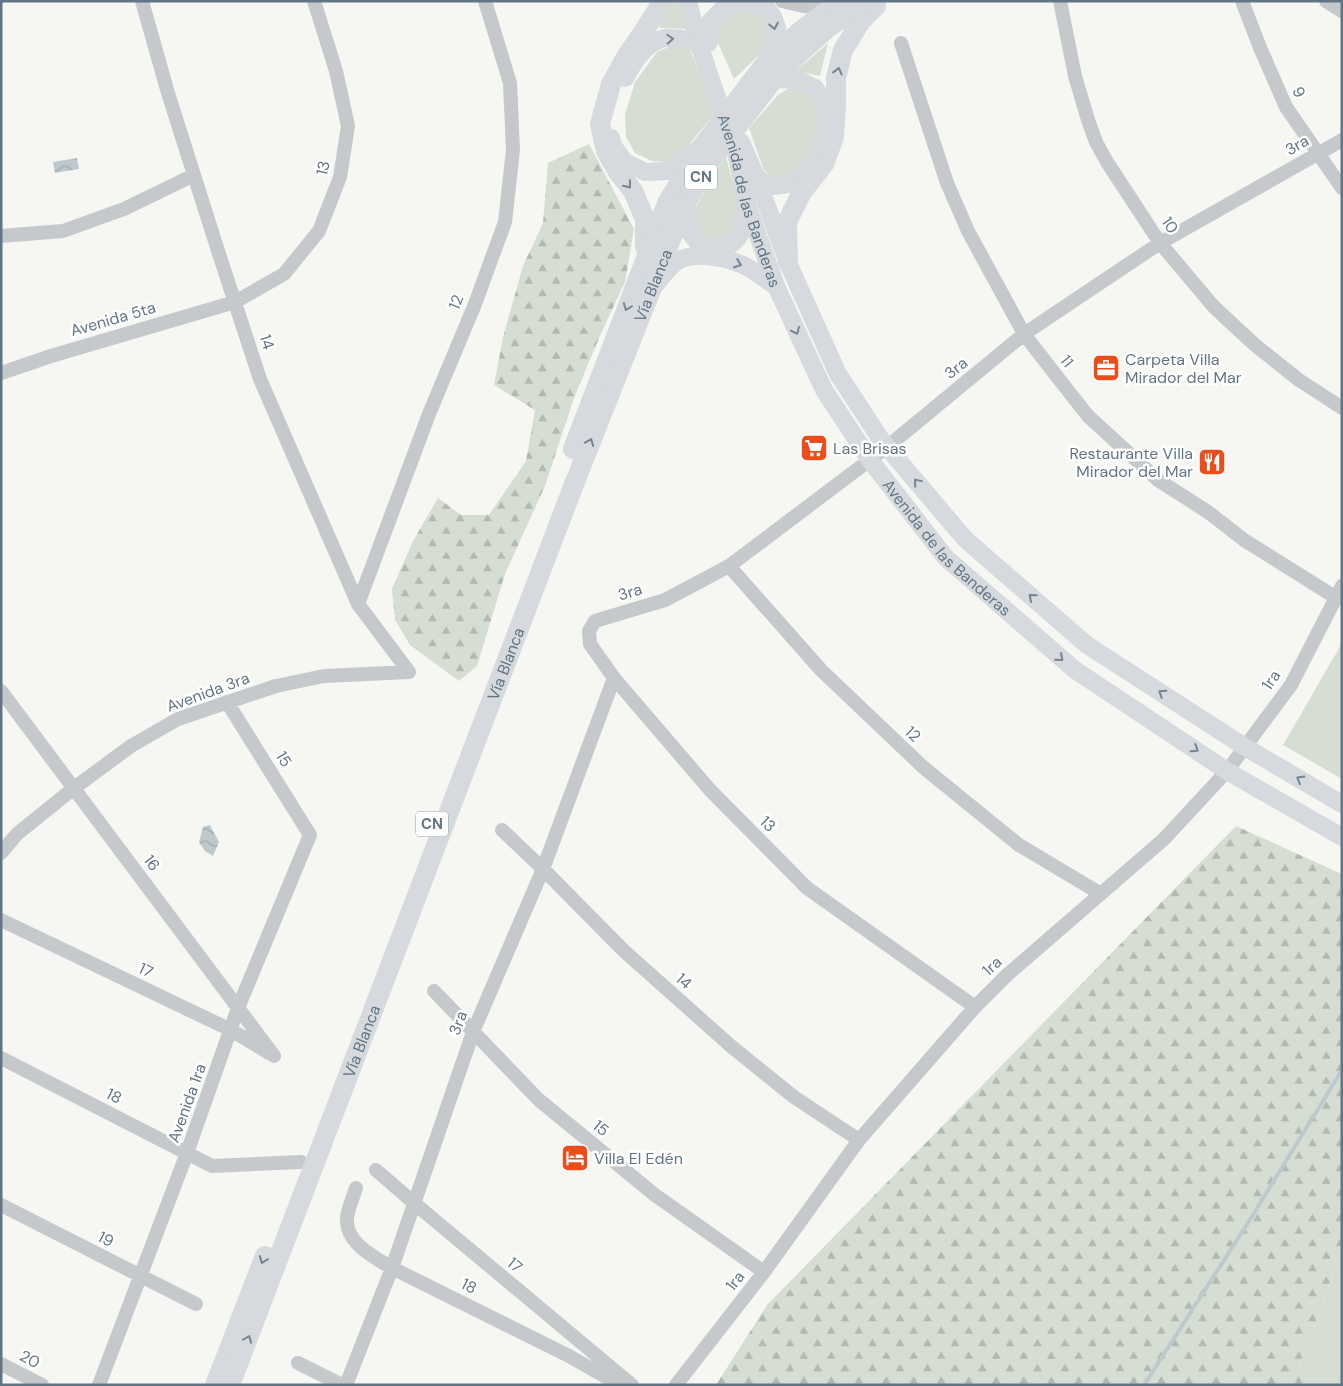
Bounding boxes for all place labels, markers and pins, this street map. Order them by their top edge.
place label: Carpeta Villa Mirador del Mar [1125,349,1242,388]
office icon: Carpeta Villa Mirador del Mar [1091,353,1121,383]
supermarket icon: Las Brisas [799,433,829,463]
place label: Las Brisas [833,438,907,459]
place label: Restaurante Villa Mirador del Mar [1069,443,1193,482]
restaurant icon: Restaurante Villa Mirador del Mar [1197,447,1227,477]
hotel icon: Villa El Edén [560,1143,590,1173]
place label: Villa El Edén [594,1148,683,1169]

